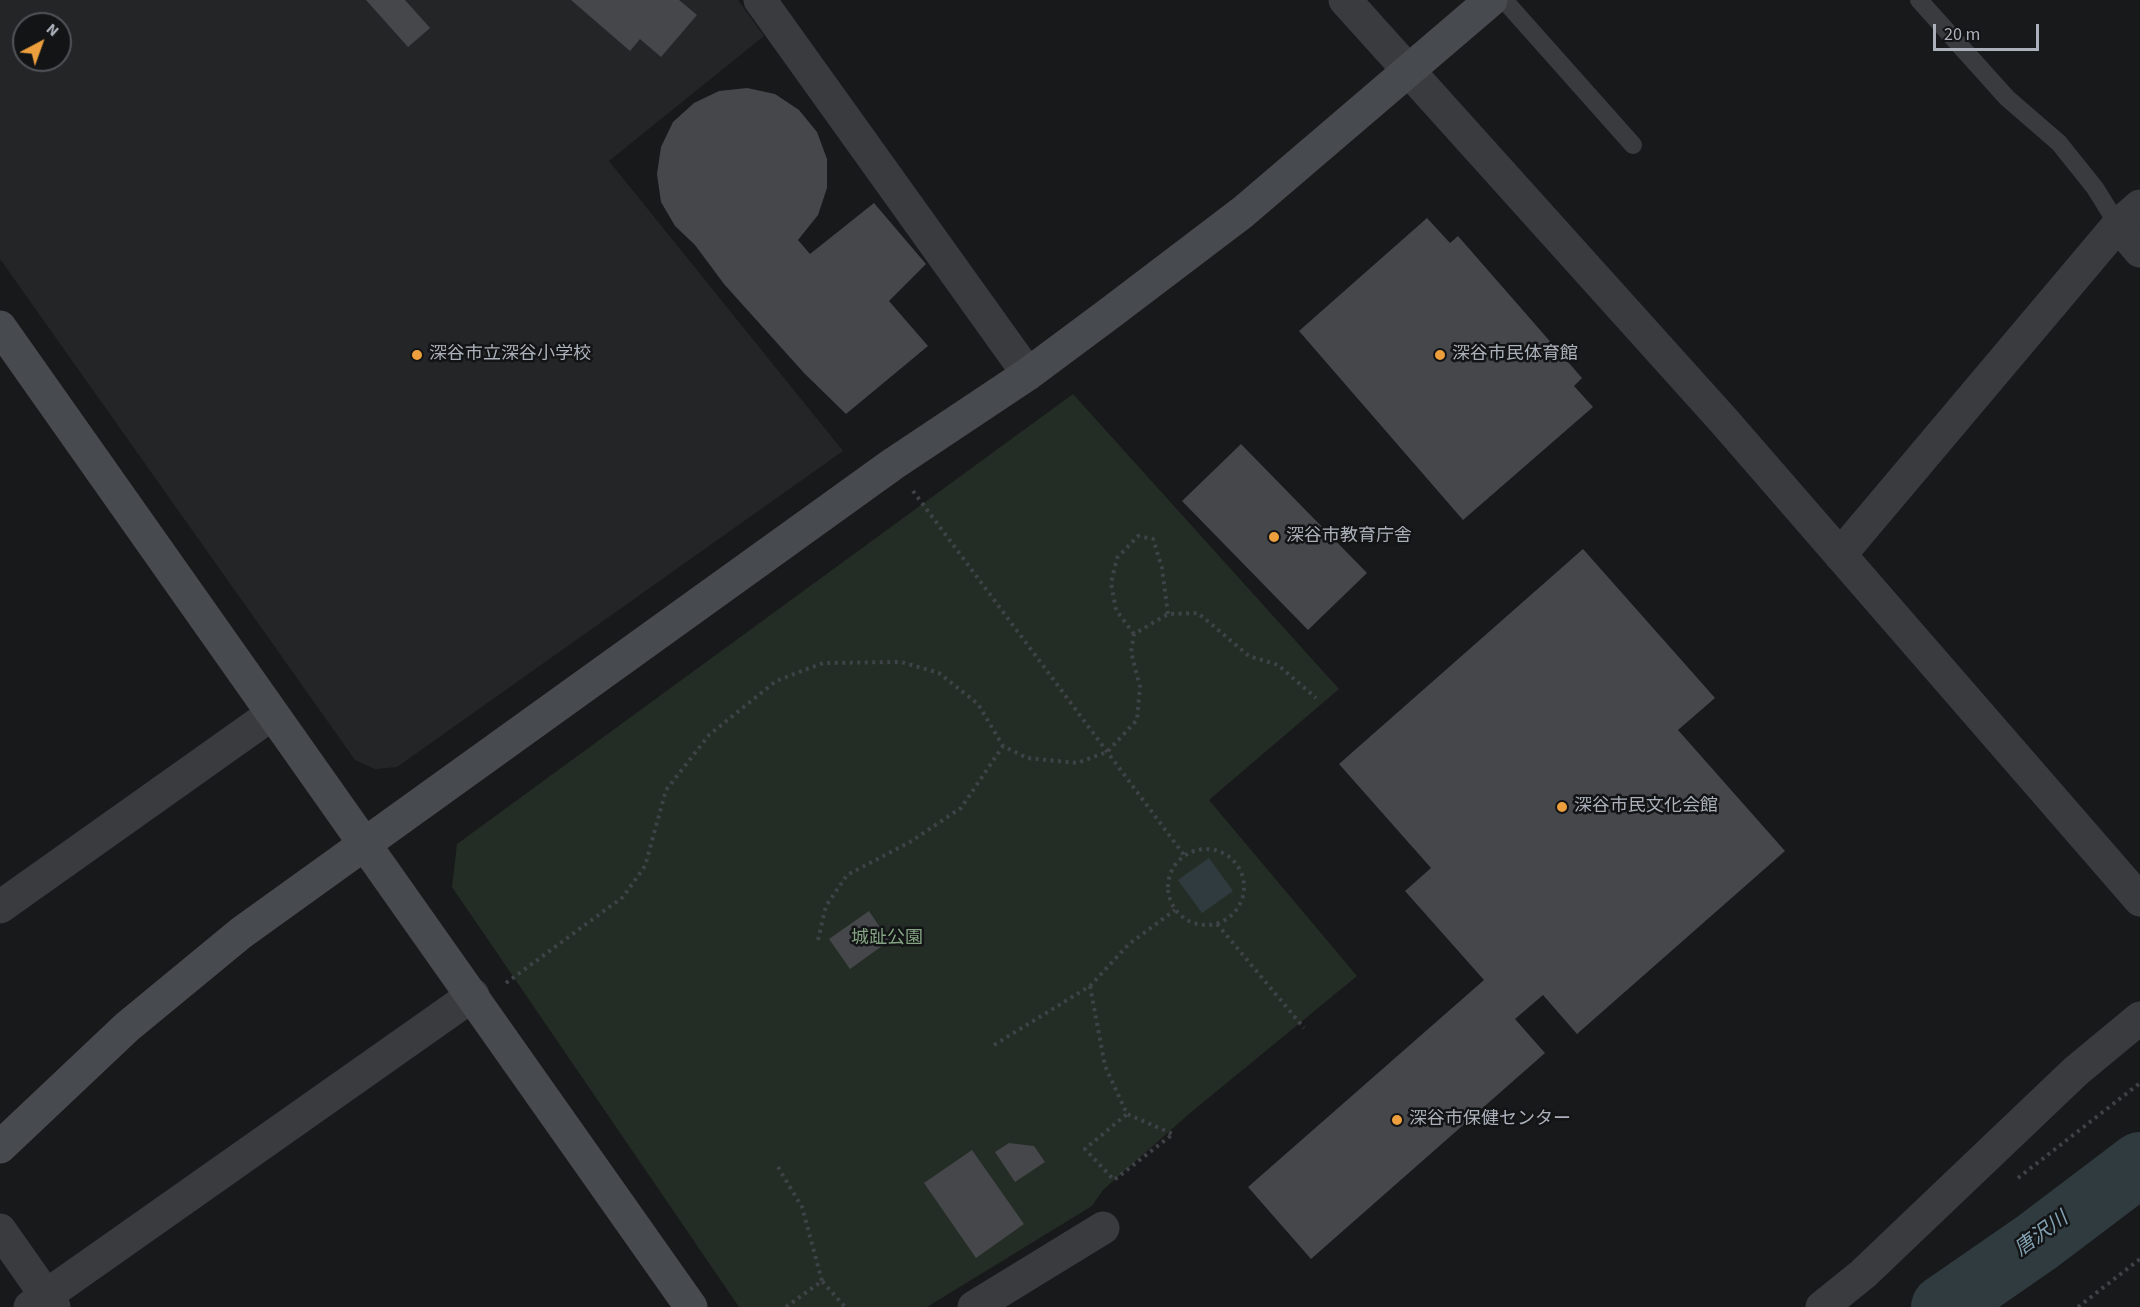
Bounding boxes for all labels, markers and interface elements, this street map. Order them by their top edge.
north arrow [12,12,72,72]
scale bar [1936,12,2042,50]
text: N [41,18,64,42]
text: 20 m [1944,22,1980,47]
place label: 深谷市立深谷小学校 [429,344,591,366]
place label: 深谷市民体育館 [1452,344,1578,366]
marker: 深谷市立深谷小学校 [410,348,424,362]
marker: 深谷市民体育館 [1433,348,1447,362]
place label: 深谷市教育庁舎 [1286,526,1412,548]
marker: 深谷市教育庁舎 [1267,530,1281,544]
place label: 深谷市民文化会館 [1574,796,1718,818]
marker: 深谷市民文化会館 [1555,800,1569,814]
park label: 城趾公園 [851,928,923,950]
place label: 深谷市保健センター [1409,1109,1571,1131]
marker: 深谷市保健センター [1390,1113,1404,1127]
water label: 唐沢川 [2011,1208,2073,1262]

